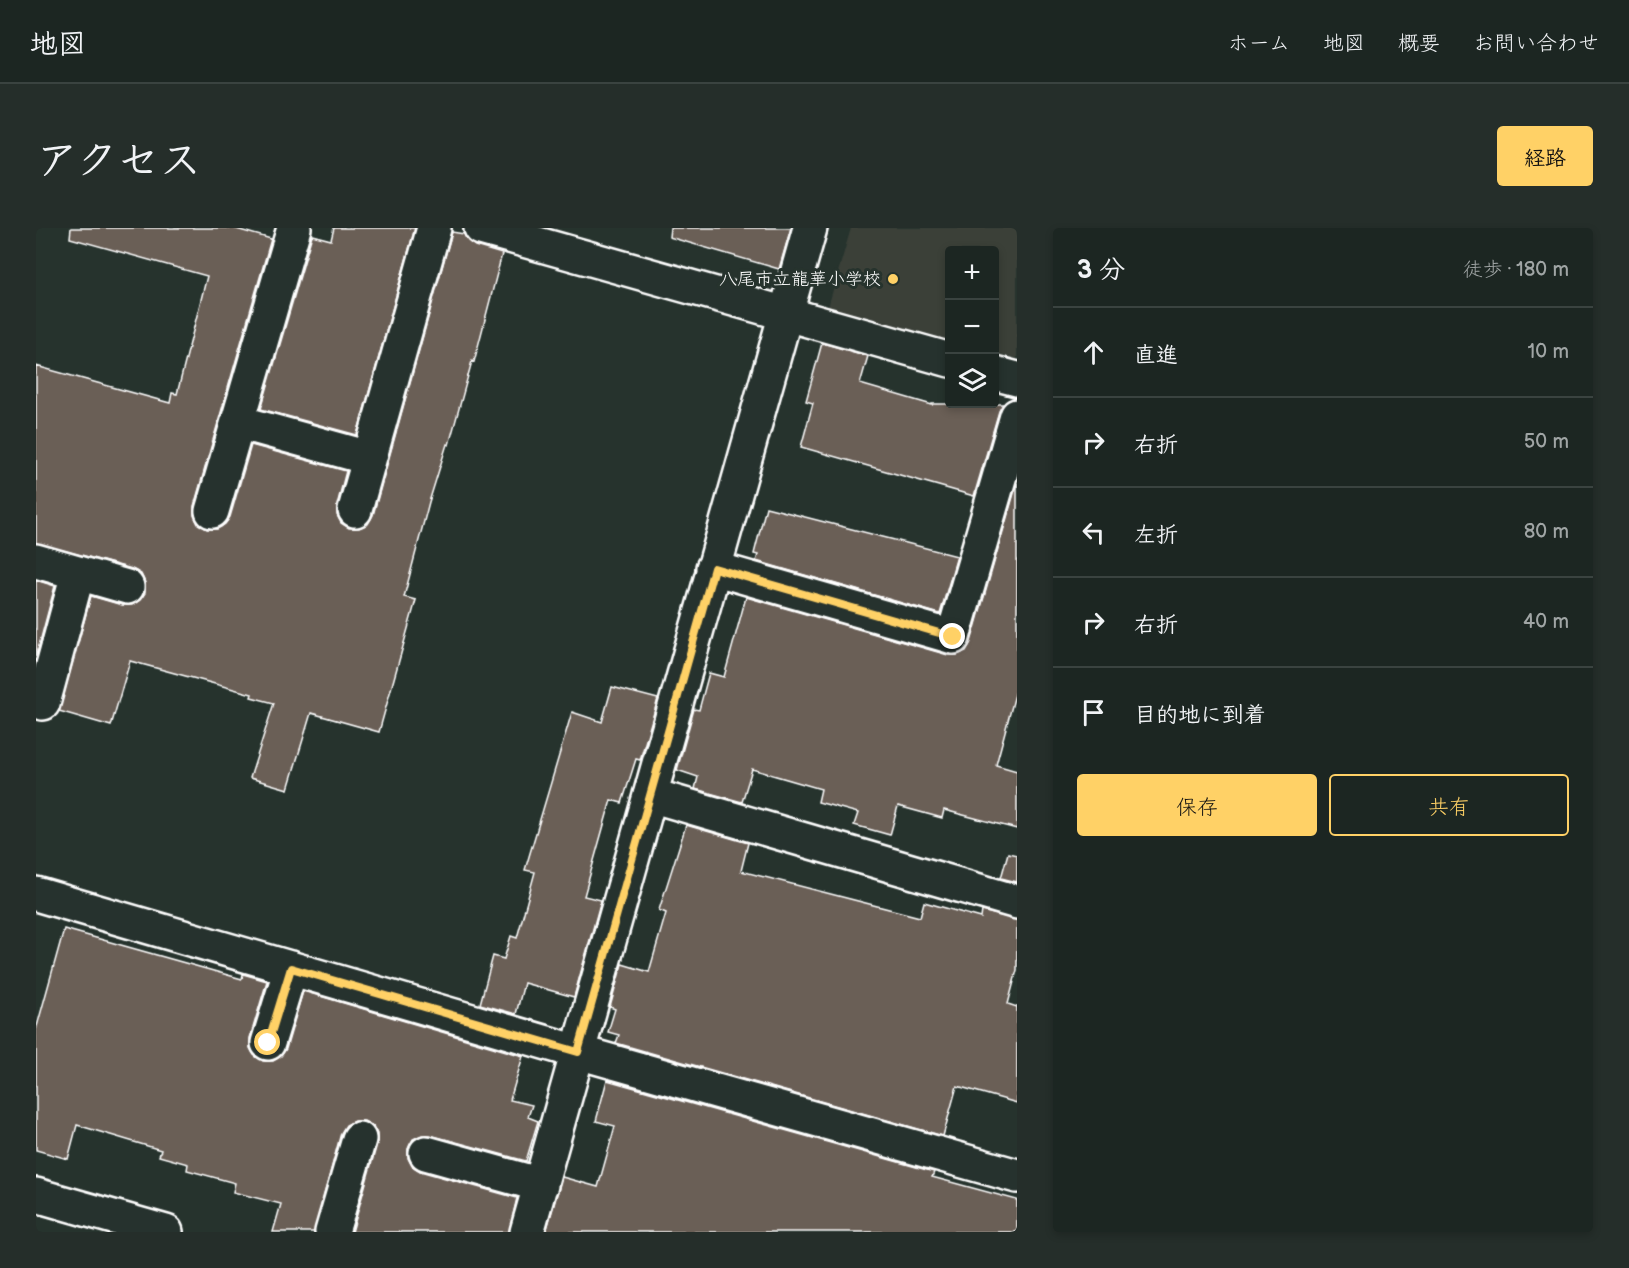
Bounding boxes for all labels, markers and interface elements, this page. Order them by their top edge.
text: 地図 [30,28,86,61]
text: ホーム [1228,31,1290,56]
text: 地図 [1323,31,1365,56]
text: 概要 [1398,31,1440,56]
text: お問い合わせ [1473,31,1599,56]
button: 経路 [1497,126,1593,186]
text: アクセス [36,136,201,187]
map controls [945,246,999,408]
button: + [945,246,999,300]
text: 3 分 [1077,255,1125,286]
text: 徒歩 · 180 m [1463,258,1569,282]
place label: 八尾市立龍華小学校 [719,269,881,290]
marker: 八尾市立龍華小学校 [886,272,900,286]
button: − [945,300,999,354]
icon: ahead [1077,336,1110,369]
text: 10 m [1528,340,1569,364]
text: 直進 [1134,342,1178,369]
button: layers [945,354,999,408]
icon: right [1077,426,1110,459]
text: 50 m [1524,430,1569,454]
text: 右折 [1134,432,1178,459]
icon: left [1077,516,1110,549]
text: 80 m [1524,520,1569,544]
text: 左折 [1134,522,1178,549]
icon: right [1077,606,1110,639]
text: 40 m [1523,610,1569,634]
text: 右折 [1134,612,1178,639]
route end [939,623,965,649]
icon: arrive [1077,696,1110,729]
text: 目的地に到着 [1134,702,1266,729]
button: 保存 [1077,774,1317,836]
button: 共有 [1329,774,1569,836]
route start [254,1029,280,1055]

